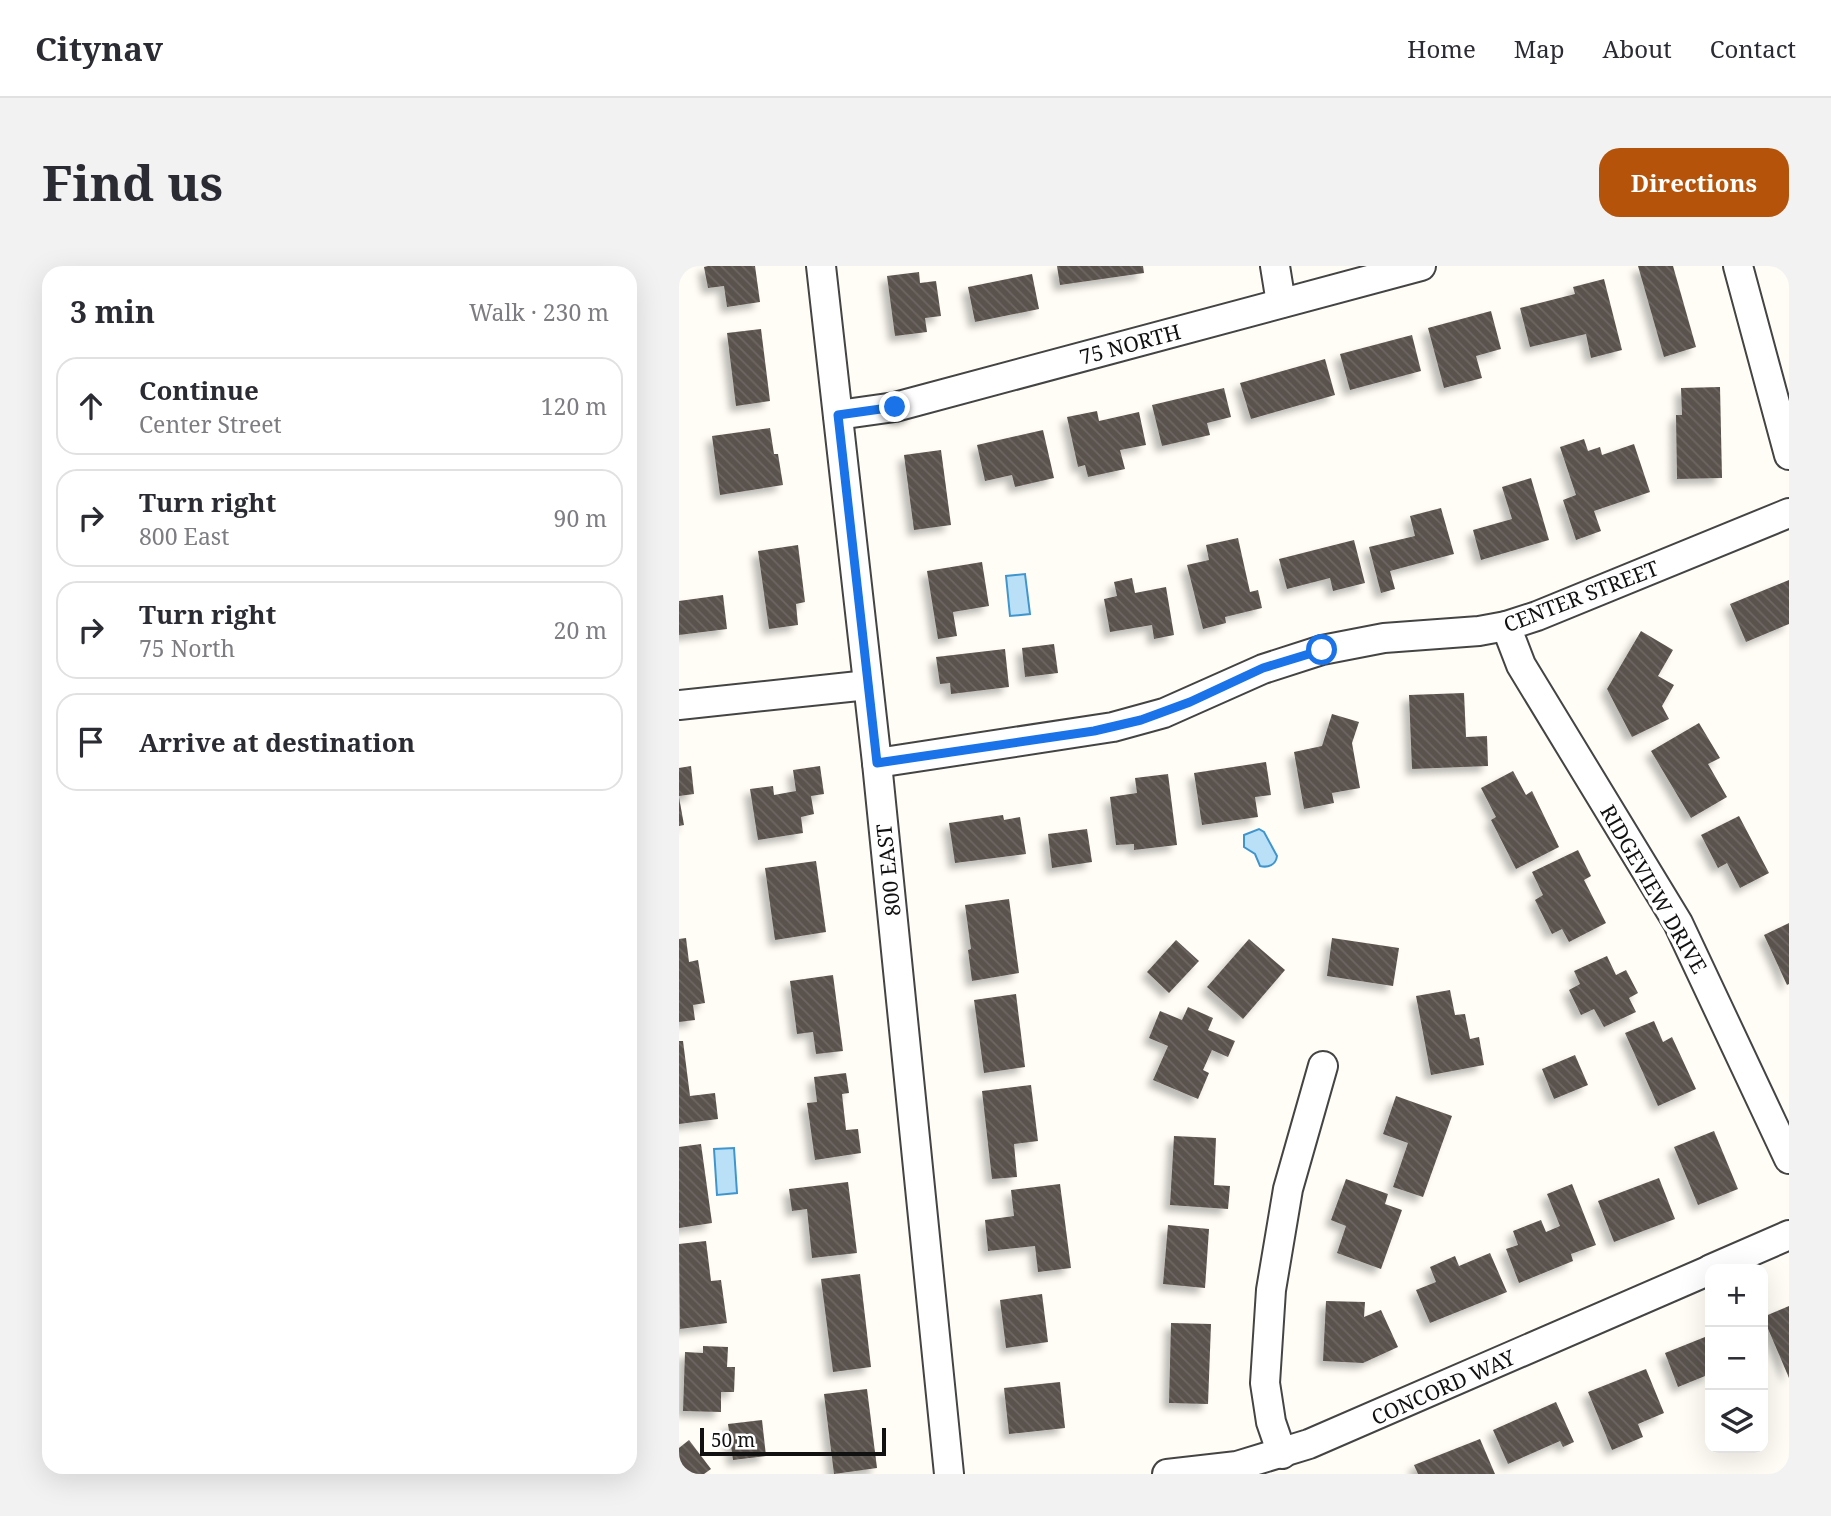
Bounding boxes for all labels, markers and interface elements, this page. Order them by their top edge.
text: Citynav [35,26,163,71]
text: Home [1407,32,1476,65]
text: Map [1514,32,1565,65]
text: About [1603,32,1672,65]
text: Contact [1710,32,1796,65]
button: Directions [1599,148,1789,217]
text: Find us [42,149,223,215]
text: 3 min [70,291,155,332]
text: Walk · 230 m [469,296,609,328]
street label: 75 NORTH [1076,317,1184,371]
text: Continue [139,372,259,408]
icon: ahead [72,387,110,425]
text: 120 m [541,390,607,422]
route end [879,391,910,422]
text: Center Street [139,408,282,440]
text: Turn right [139,484,276,520]
icon: right [72,499,110,537]
text: 90 m [554,502,607,534]
text: 800 East [139,520,229,552]
street label: CENTER STREET [1499,554,1663,638]
text: Turn right [139,596,276,632]
icon: right [72,611,110,649]
text: 20 m [554,614,607,646]
text: 75 North [139,632,235,664]
route start [1306,634,1337,665]
icon: arrive [72,723,110,761]
text: Arrive at destination [139,724,415,760]
street label: RIDGEVIEW DRIVE [1594,800,1714,978]
street label: 800 EAST [869,822,907,917]
map controls [1705,1264,1768,1453]
button: + [1705,1264,1768,1327]
button: − [1705,1327,1768,1390]
street label: CONCORD WAY [1367,1342,1520,1431]
button: layers [1705,1390,1768,1453]
scale bar [700,1425,885,1457]
text: 50 m [711,1427,755,1453]

